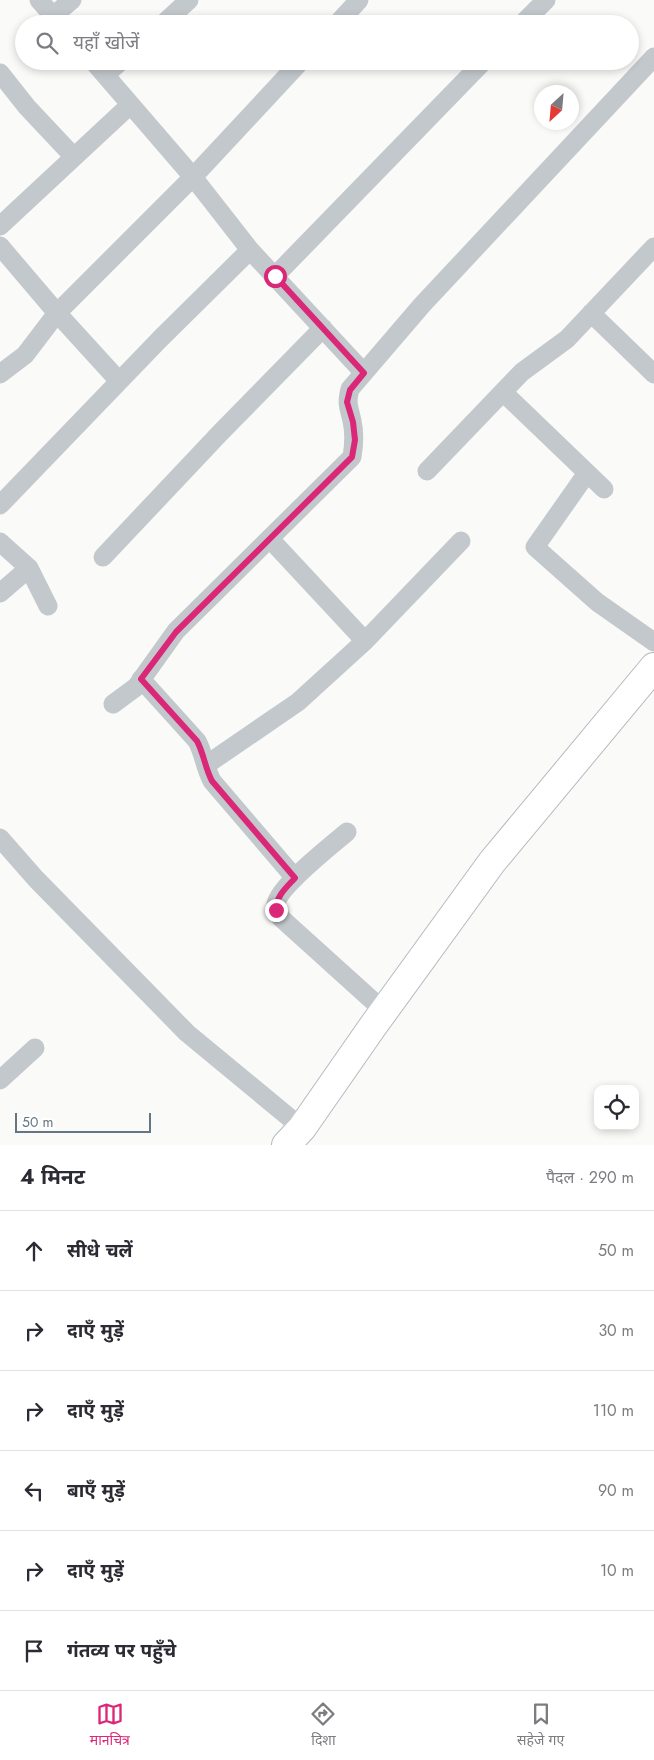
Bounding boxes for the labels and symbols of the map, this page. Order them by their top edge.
north arrow [534,85,579,130]
route start [264,265,287,288]
route end [265,899,288,922]
scale bar [15,1110,151,1133]

